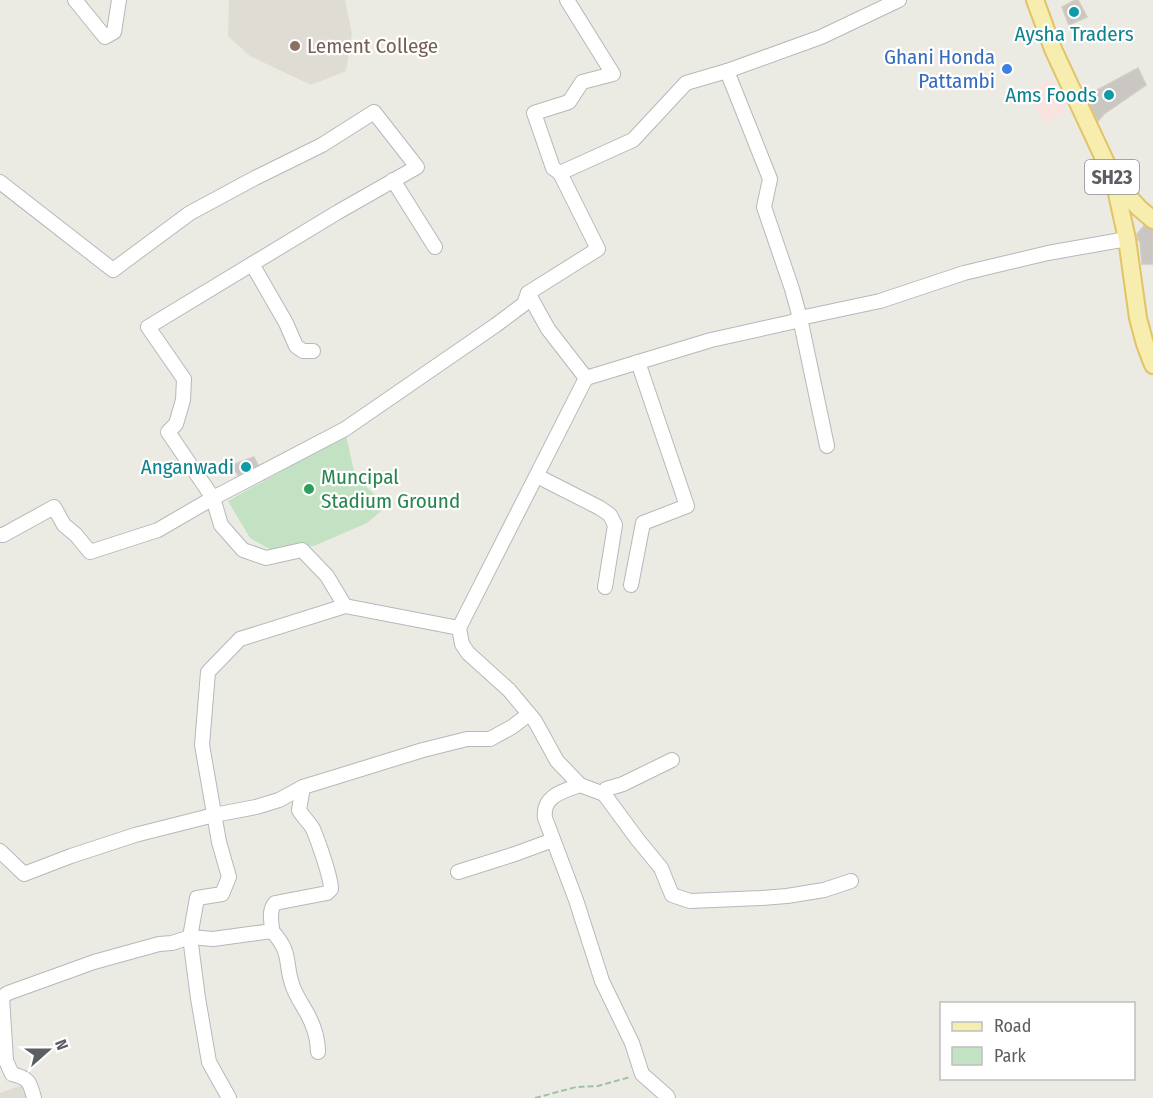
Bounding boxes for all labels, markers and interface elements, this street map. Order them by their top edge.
marker: Aysha Traders [1067,5,1081,19]
place label: Aysha Traders [1014,21,1134,47]
place label: Lement College [307,33,438,59]
marker: Lement College [288,39,302,53]
place label: Ghani Honda Pattambi [884,44,995,94]
marker: Ghani Honda Pattambi [1000,62,1014,76]
place label: Ams Foods [1005,82,1097,108]
marker: Ams Foods [1102,88,1116,102]
road number: SH23 [1085,160,1139,194]
place label: Anganwadi [141,454,234,480]
marker: Anganwadi [239,460,253,474]
place label: Muncipal Stadium Ground [321,464,460,514]
marker: Muncipal Stadium Ground [302,482,316,496]
legend [940,1002,1135,1080]
text: Road [994,1015,1031,1037]
north arrow [18,1020,78,1080]
text: N [51,1037,72,1053]
text: Park [994,1045,1027,1067]

